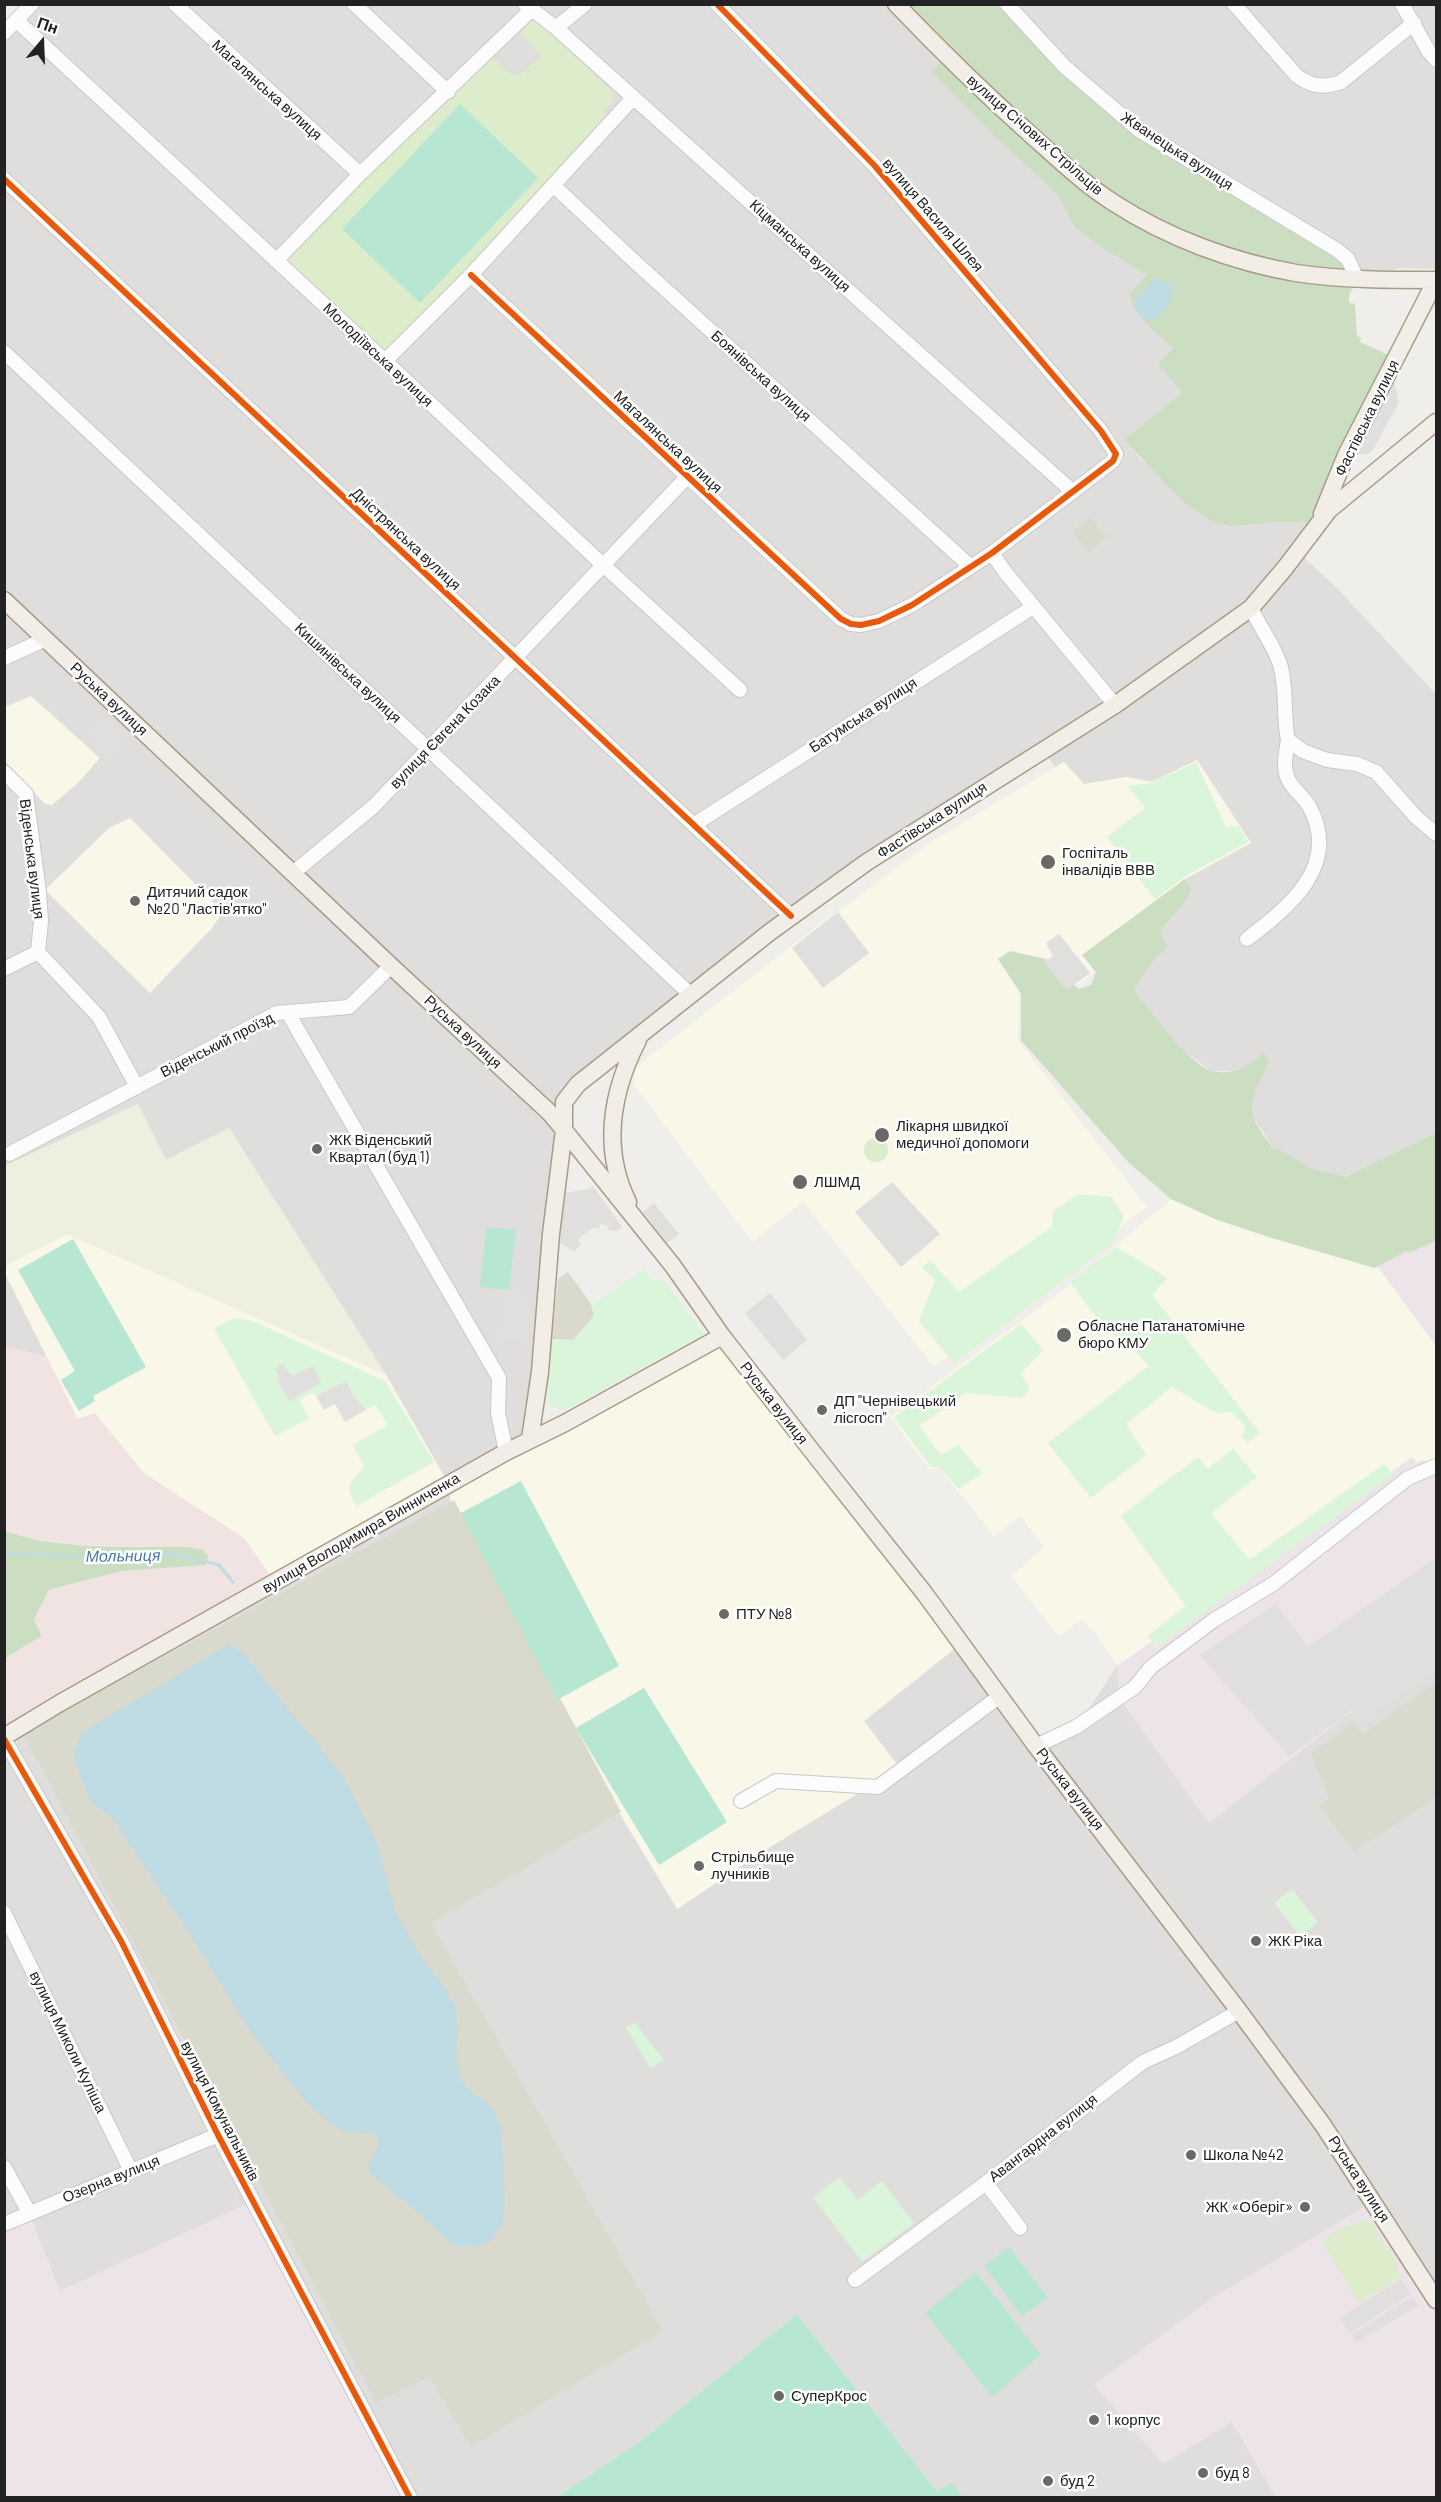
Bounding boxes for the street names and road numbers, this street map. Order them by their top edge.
street label: Магалянська вулиця [208,36,326,144]
street label: вулиця Січових Стрільців [963,71,1107,199]
street label: Жванецька вулиця [1118,108,1236,194]
street label: вулиця Василя Шлея [879,154,987,276]
street label: Кіцманська вулиця [746,196,854,296]
street label: Молодіївська вулиця [319,299,437,411]
street label: Боянівська вулиця [707,327,815,425]
street label: Фастівська вулиця [1331,357,1403,479]
street label: Магалянська вулиця [610,387,726,497]
street label: Дністрянська вулиця [348,484,464,594]
street label: Кишинівська вулиця [291,619,405,727]
street label: Руська вулиця [66,658,152,740]
street label: вулиця Євгена Козака [386,671,504,793]
street label: Батумська вулиця [806,673,920,757]
street label: Фастівська вулиця [874,778,990,862]
street label: Віденська вулиця [16,798,48,920]
street label: Руська вулиця [420,991,506,1073]
street label: Віденський проїзд [157,1009,277,1081]
street label: Руська вулиця [736,1358,812,1448]
street label: вулиця Володимира Винниченка [259,1469,463,1597]
street label: Руська вулиця [1032,1744,1108,1834]
street label: вулиця Миколи Куліша [26,1968,110,2116]
street label: вулиця Комунальників [177,2038,263,2184]
street label: Авангардна вулиця [985,2090,1101,2186]
street label: Руська вулиця [1324,2132,1394,2226]
street label: Озерна вулиця [60,2151,162,2207]

